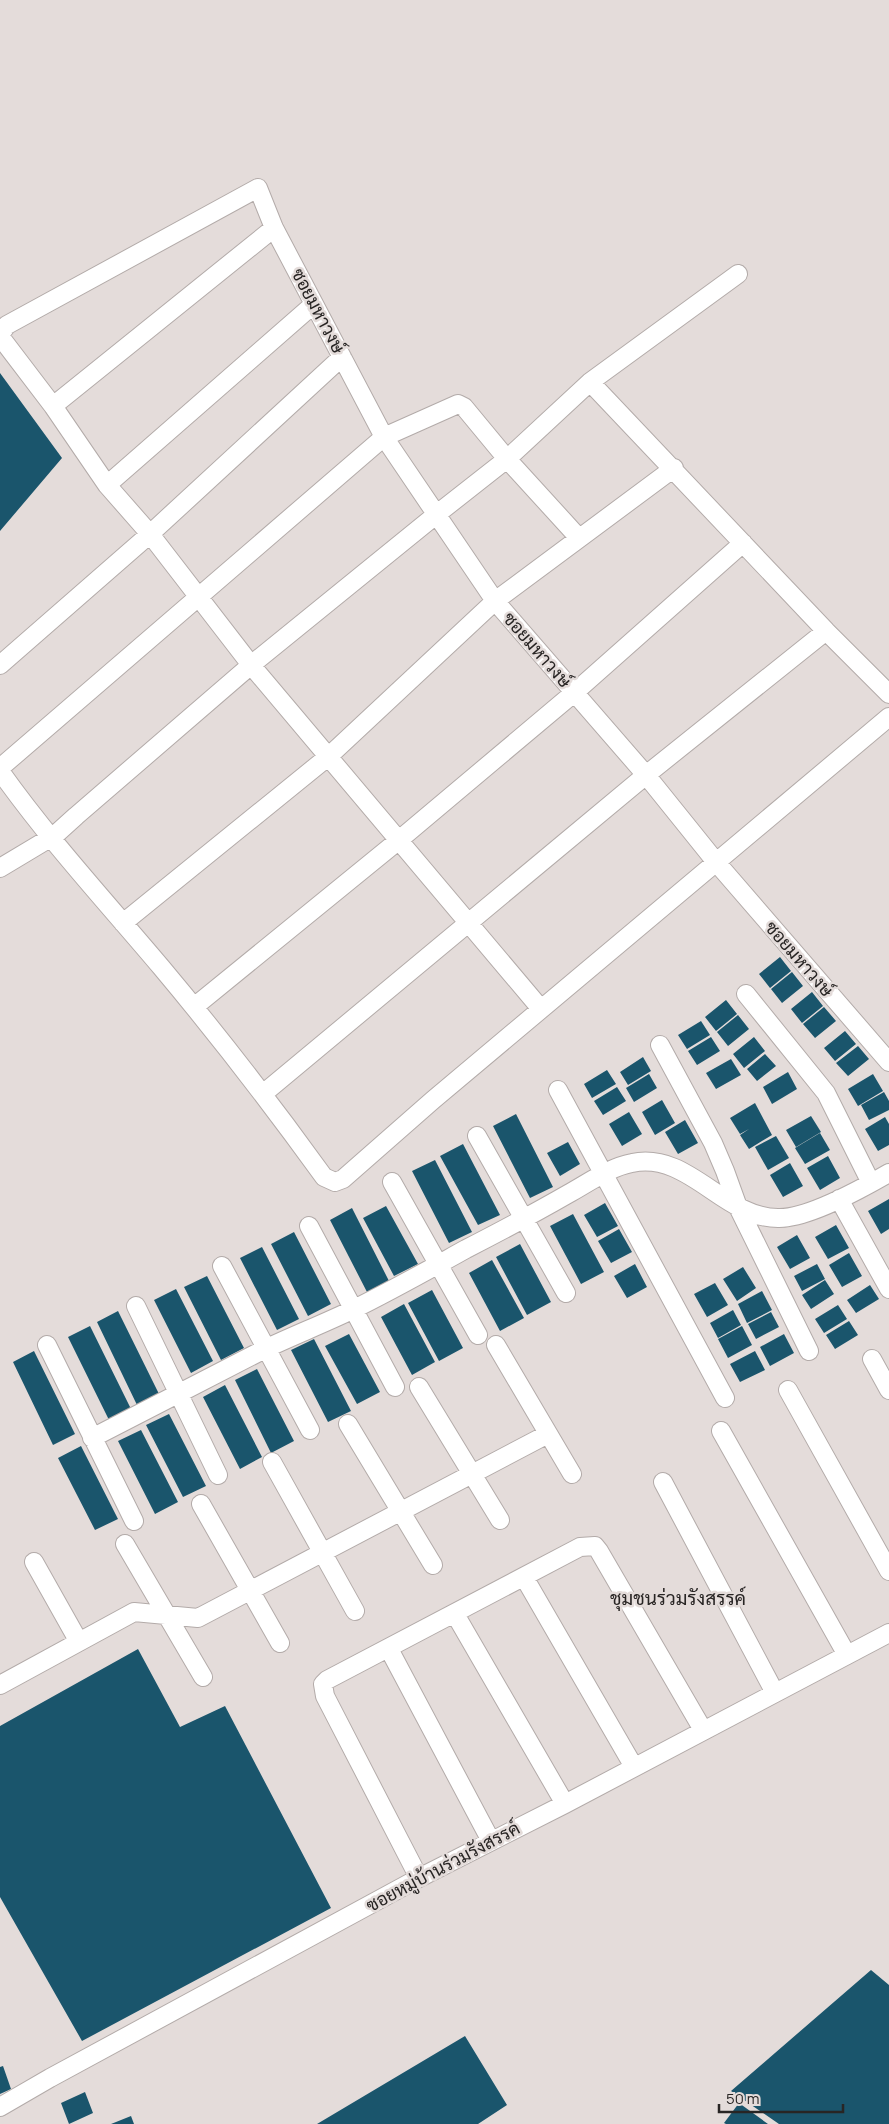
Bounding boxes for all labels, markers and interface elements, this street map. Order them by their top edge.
street label: ซอยมหาวงษ์ [287,264,352,358]
street label: ซอยมหาวงษ์ [498,606,578,693]
street label: ซอยมหาวงษ์ [760,915,840,1002]
district label: ชุมชนร่วมรังสรรค์ [610,1585,746,1611]
street label: ซอยหมู่บ้านร่วมรังสรรค์ [361,1815,525,1919]
scale bar [719,2082,843,2114]
text: 50 m [726,2088,760,2109]

